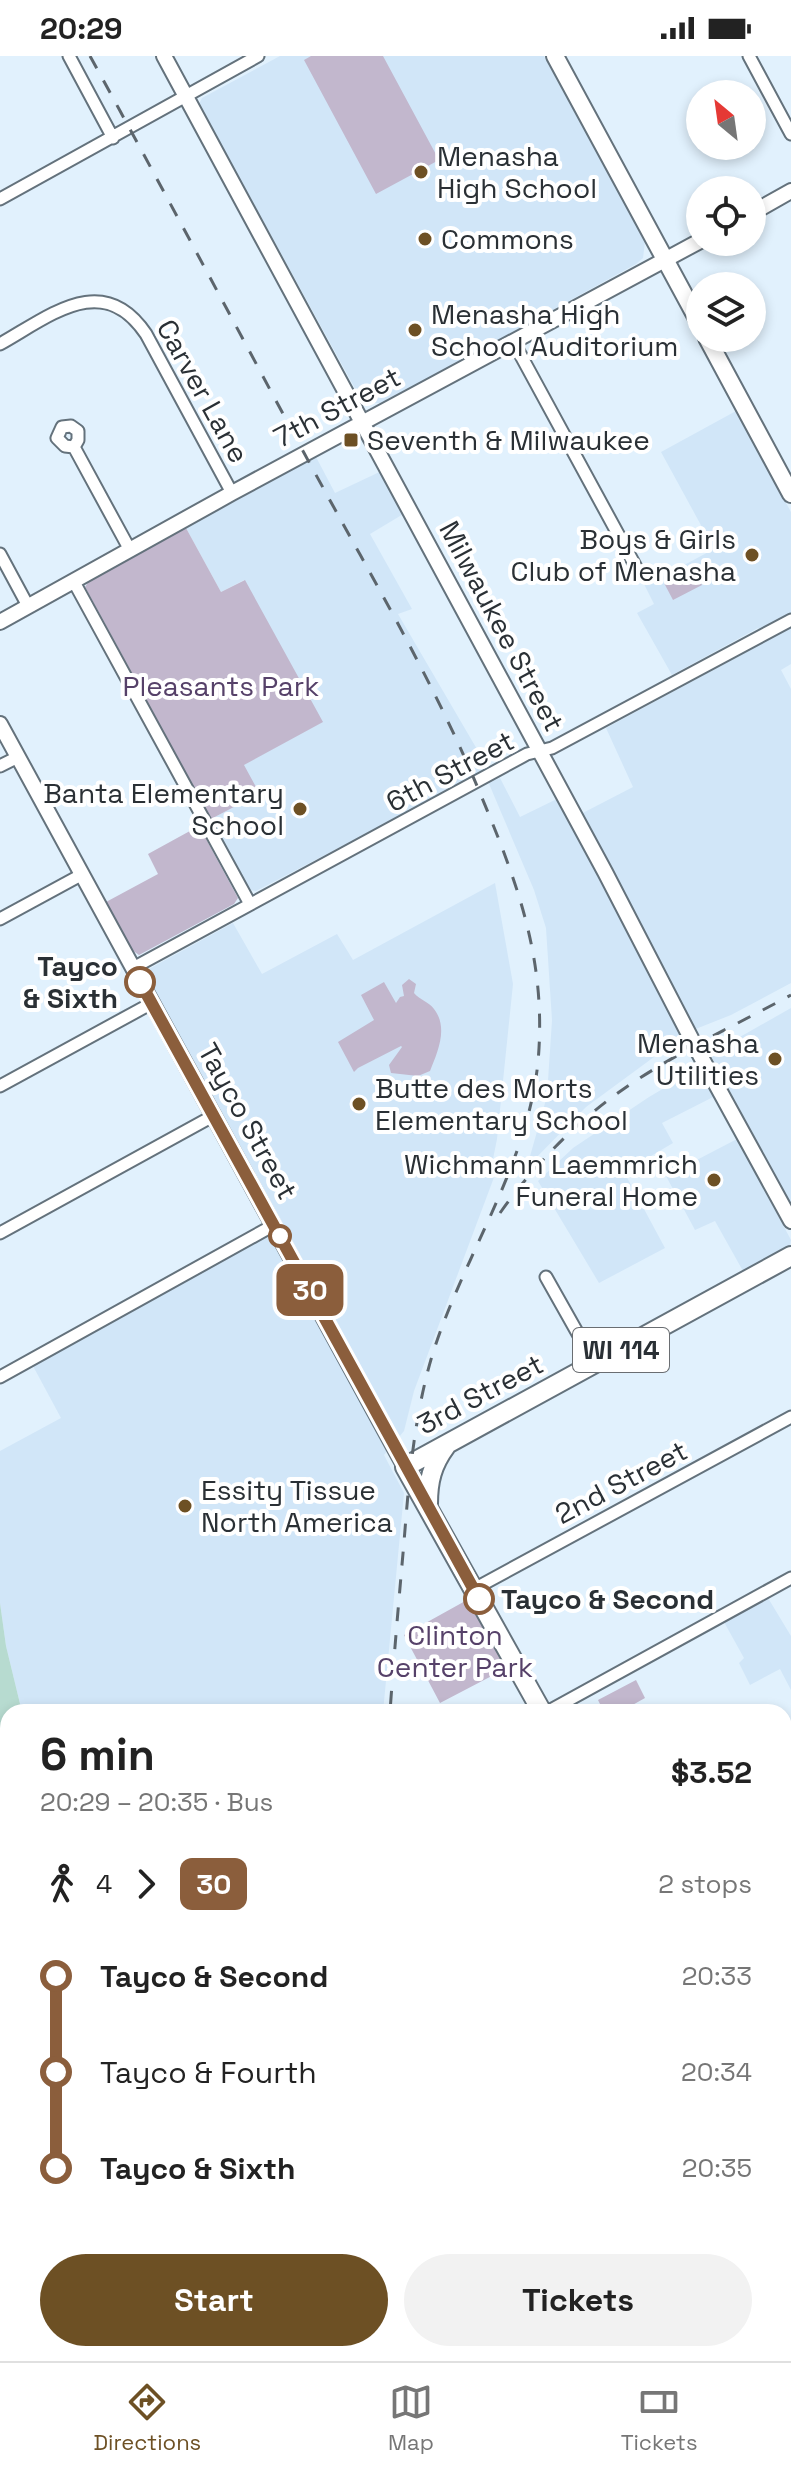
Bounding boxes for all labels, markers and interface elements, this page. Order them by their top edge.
text: 20:29 [40,9,122,48]
north arrow [686,80,766,160]
map controls [686,80,766,352]
place label: Menasha High School [437,138,597,206]
marker: Menasha High School [412,163,430,181]
button: locate [686,176,766,256]
place label: Commons [441,221,574,257]
marker: Commons [416,230,434,248]
button: layers [686,272,766,352]
place label: Menasha High School Auditorium [431,296,678,364]
street label: Carver Lane [149,313,257,469]
marker: Menasha High School Auditorium [406,321,424,339]
street label: 7th Street [267,359,407,455]
place label: Seventh & Milwaukee [367,422,650,458]
marker: Seventh & Milwaukee [342,431,360,449]
street label: Milwaukee Street [431,515,573,737]
place label: Boys & Girls Club of Menasha [511,521,736,589]
marker: Boys & Girls Club of Menasha [743,546,761,564]
park label: Pleasants Park [123,668,319,704]
street label: 6th Street [380,722,520,820]
place label: Banta Elementary School [43,775,284,843]
marker: Banta Elementary School [291,800,309,818]
place label: Tayco & Sixth [23,948,118,1016]
marker: Tayco & Sixth [125,967,155,997]
place label: Menasha Utilities [637,1025,759,1093]
street label: Tayco Street [190,1036,306,1206]
marker: Menasha Utilities [766,1050,784,1068]
place label: Butte des Morts Elementary School [375,1070,628,1138]
marker: Butte des Morts Elementary School [350,1095,368,1113]
place label: Wichmann Laemmrich Funeral Home [404,1146,698,1214]
marker: Wichmann Laemmrich Funeral Home [705,1171,723,1189]
unlabelled marker [269,1225,291,1247]
line badge: 30 [274,1264,346,1316]
text: 30 [292,1272,328,1308]
road number: WI 114 [573,1328,669,1372]
street label: 3rd Street [411,1346,549,1442]
street label: 2nd Street [549,1432,693,1532]
place label: Essity Tissue North America [201,1472,393,1540]
marker: Essity Tissue North America [176,1497,194,1515]
place label: Tayco & Second [501,1581,714,1617]
marker: Tayco & Second [464,1584,494,1614]
park label: Clinton Center Park [377,1617,533,1685]
text: 6 min [40,1727,155,1783]
text: $3.52 [671,1753,752,1792]
text: 20:29 – 20:35 · Bus [40,1785,273,1819]
icon: walk [40,1862,84,1906]
icon: forward [124,1862,168,1906]
text: 30 [196,1866,231,1902]
text: 4 [96,1867,112,1901]
text: 2 stops [658,1867,752,1901]
text: Tayco & Second [100,1957,328,1996]
text: 20:33 [682,1959,752,1993]
text: Tayco & Fourth [100,2053,317,2092]
text: 20:34 [681,2055,752,2089]
text: Tayco & Sixth [100,2149,295,2188]
text: 20:35 [682,2151,752,2185]
button: Start [40,2254,388,2346]
button: Tickets [404,2254,752,2346]
tab: Directions [93,2380,201,2456]
tab: Map [388,2380,434,2456]
tab: Tickets [621,2380,698,2456]

